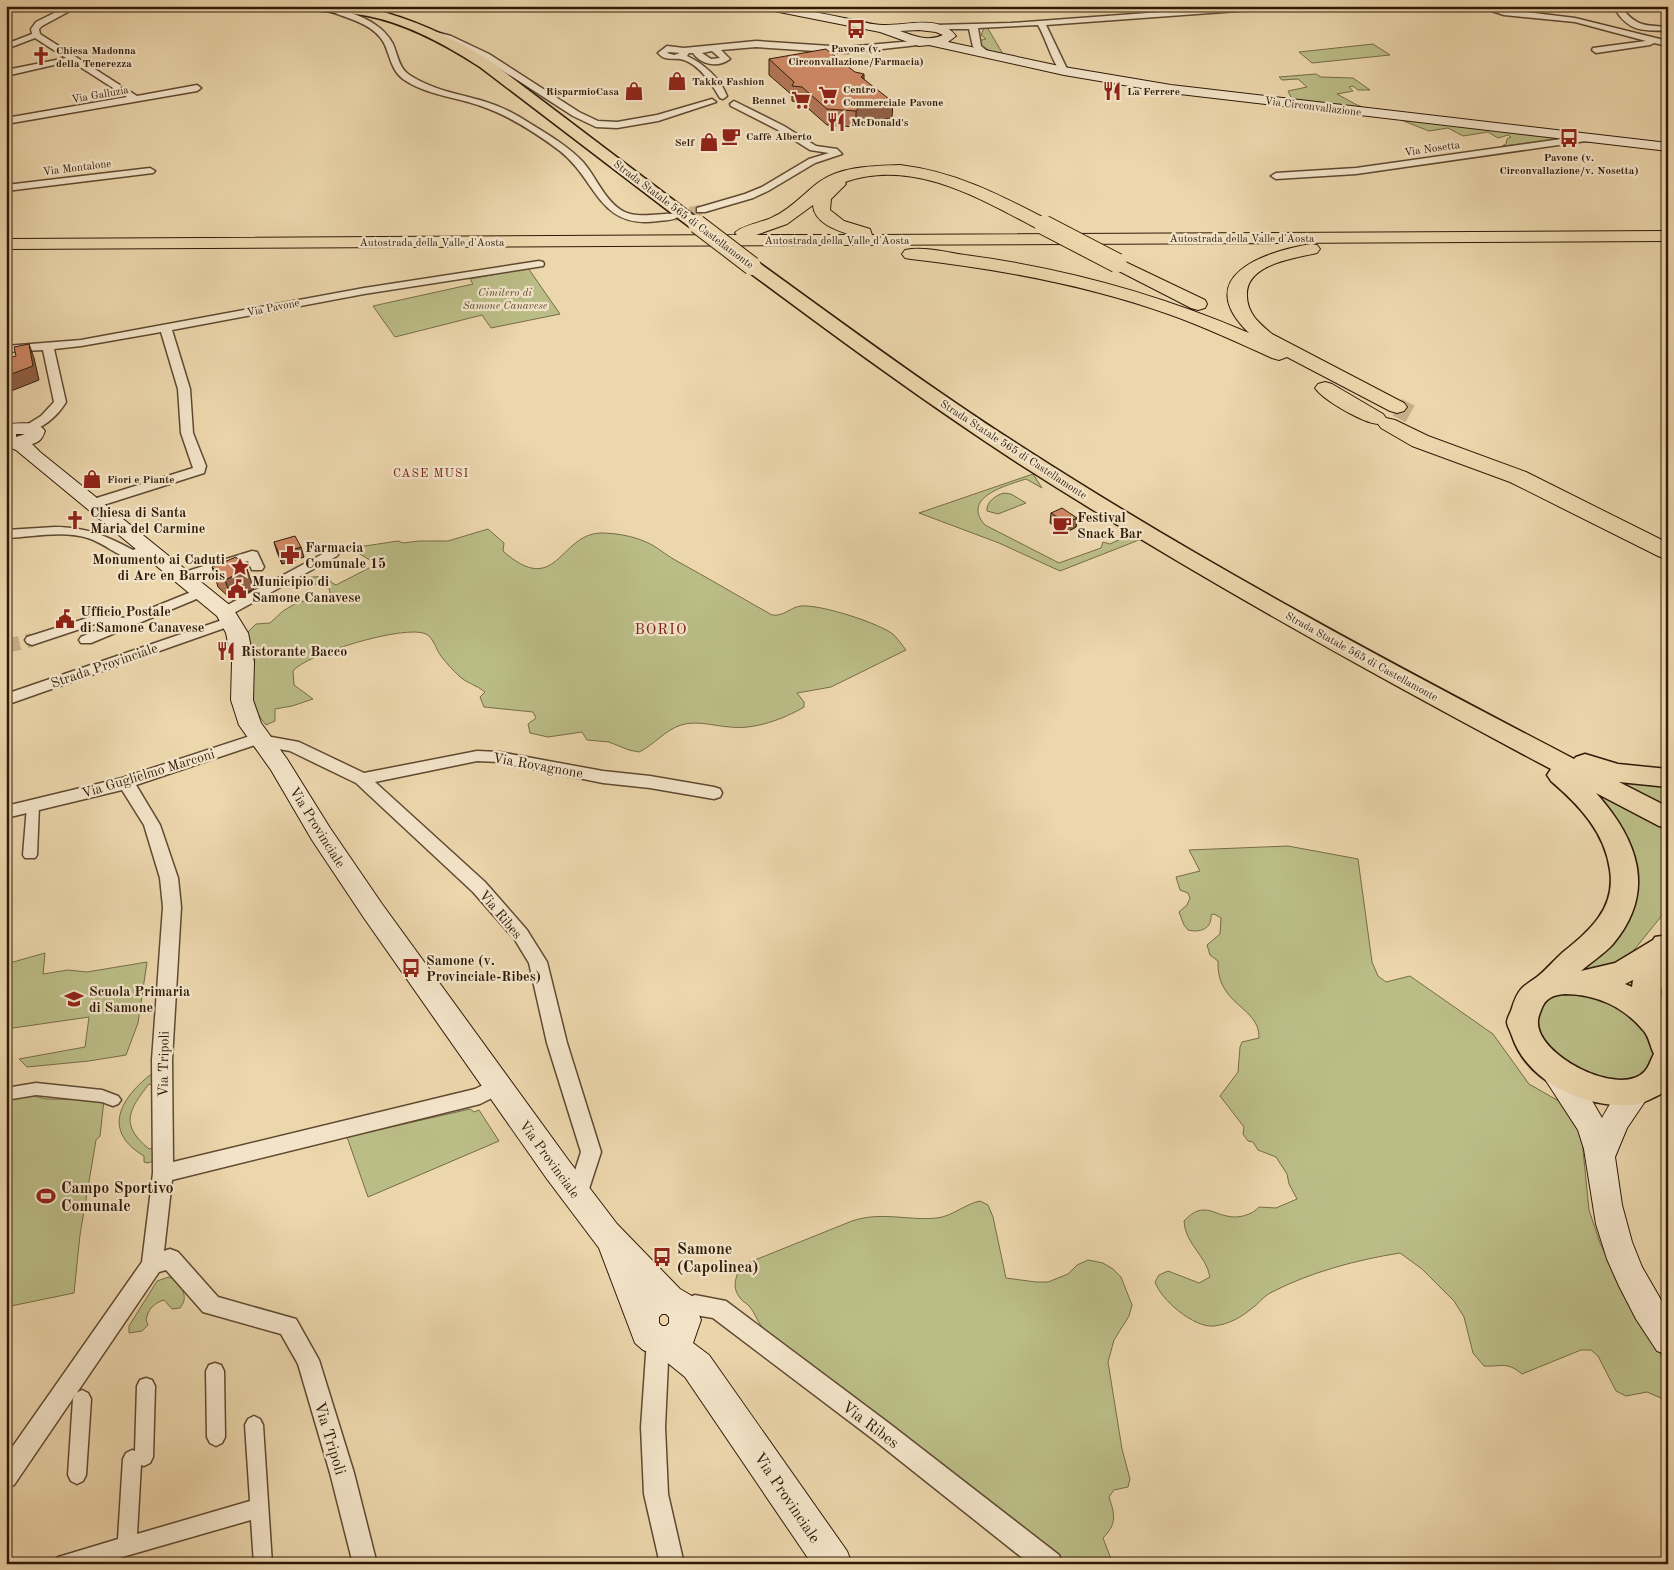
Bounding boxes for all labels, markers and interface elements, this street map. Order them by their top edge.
bus stop icon: Pavone (v. Circonvallazione/Farmacia) [845,18,867,40]
place label: Pavone (v. Circonvallazione/Farmacia) [788,44,924,68]
church icon: Chiesa Madonna della Tenerezza [30,45,52,67]
place label: Chiesa Madonna della Tenerezza [56,46,136,70]
shop icon: Takko Fashion [666,70,688,92]
place label: Takko Fashion [692,77,764,88]
shop icon: RisparmioCasa [623,80,645,102]
restaurant icon: La Ferrere [1101,80,1123,102]
supermarket icon: Centro Commerciale Pavone [817,84,839,106]
street label: Via Galluzia [71,85,130,106]
place label: Centro Commerciale Pavone [843,85,943,109]
place label: RisparmioCasa [546,87,619,98]
place label: La Ferrere [1127,87,1180,98]
supermarket icon: Bennet [790,89,812,111]
place label: Bennet [752,96,786,107]
street label: Via Circonvallazione [1264,96,1362,119]
restaurant icon: McDonald's [825,111,847,133]
place label: McDonald's [851,118,909,129]
cafe icon: Caffè Alberto [720,125,742,147]
bus stop icon: Pavone (v. Circonvallazione/v. Nosetta) [1558,127,1580,149]
shop icon: Self [698,131,720,153]
place label: Caffè Alberto [746,132,812,143]
place label: Self [675,138,695,149]
street label: Via Nosetta [1404,140,1461,159]
place label: Pavone (v. Circonvallazione/v. Nosetta) [1499,153,1639,177]
street label: Via Montalone [42,159,112,178]
street label: Strada Statale 565 di Castellamonte [611,159,755,271]
street label: Autostrada della Valle d'Aosta [1169,234,1315,245]
street label: Autostrada della Valle d'Aosta [764,236,910,247]
street label: Autostrada della Valle d'Aosta [359,238,505,249]
park label: Cimitero di Samone Canavese [463,288,548,312]
street label: Via Pavone [246,298,301,319]
street label: Strada Statale 565 di Castellamonte [938,399,1088,502]
shop icon: Fiori e Piante [81,468,103,490]
district label: CASE MUSI [393,468,469,480]
place label: Fiori e Piante [107,475,174,486]
place label: Chiesa di Santa Maria del Carmine [90,506,205,536]
church icon: Chiesa di Santa Maria del Carmine [64,509,86,531]
place label: Festival Snack Bar [1077,511,1142,541]
cafe icon: Festival Snack Bar [1051,514,1073,536]
place label: Farmacia Comunale 15 [305,541,386,571]
pharmacy icon: Farmacia Comunale 15 [279,544,301,566]
place label: Monumento ai Caduti di Arc en Barrois [92,553,225,583]
place icon: Monumento ai Caduti di Arc en Barrois [229,556,251,578]
place label: Municipio di Samone Canavese [252,575,361,605]
public building icon: Municipio di Samone Canavese [226,578,248,600]
place label: Ufficio Postale di Samone Canavese [80,605,204,635]
public building icon: Ufficio Postale di Samone Canavese [54,608,76,630]
street label: Strada Statale 565 di Castellamonte [1283,611,1439,704]
district label: BORIO [634,623,688,638]
restaurant icon: Ristorante Bacco [215,640,237,662]
street label: Strada Provinciale [49,641,159,691]
place label: Ristorante Bacco [241,645,347,659]
street label: Via Guglielmo Marconi [80,747,217,801]
street label: Via Rovagnone [492,751,584,781]
street label: Via Provinciale [287,785,348,870]
street label: Via Ribes [476,888,524,941]
place label: Samone (v. Provinciale-Ribes) [426,954,541,984]
bus stop icon: Samone (v. Provinciale-Ribes) [400,957,422,979]
place label: Scuola Primaria di Samone [89,985,190,1015]
school or university icon: Scuola Primaria di Samone [63,988,85,1010]
street label: Via Tripoli [156,1031,172,1097]
street label: Via Provinciale [516,1118,582,1201]
place label: Campo Sportivo Comunale [61,1181,174,1215]
sports icon: Campo Sportivo Comunale [35,1185,57,1207]
place label: Samone (Capolinea) [677,1242,759,1276]
bus stop icon: Samone (Capolinea) [651,1246,673,1268]
street label: Via Ribes [838,1399,901,1452]
street label: Via Tripoli [310,1400,348,1477]
street label: Via Provinciale [750,1450,822,1546]

